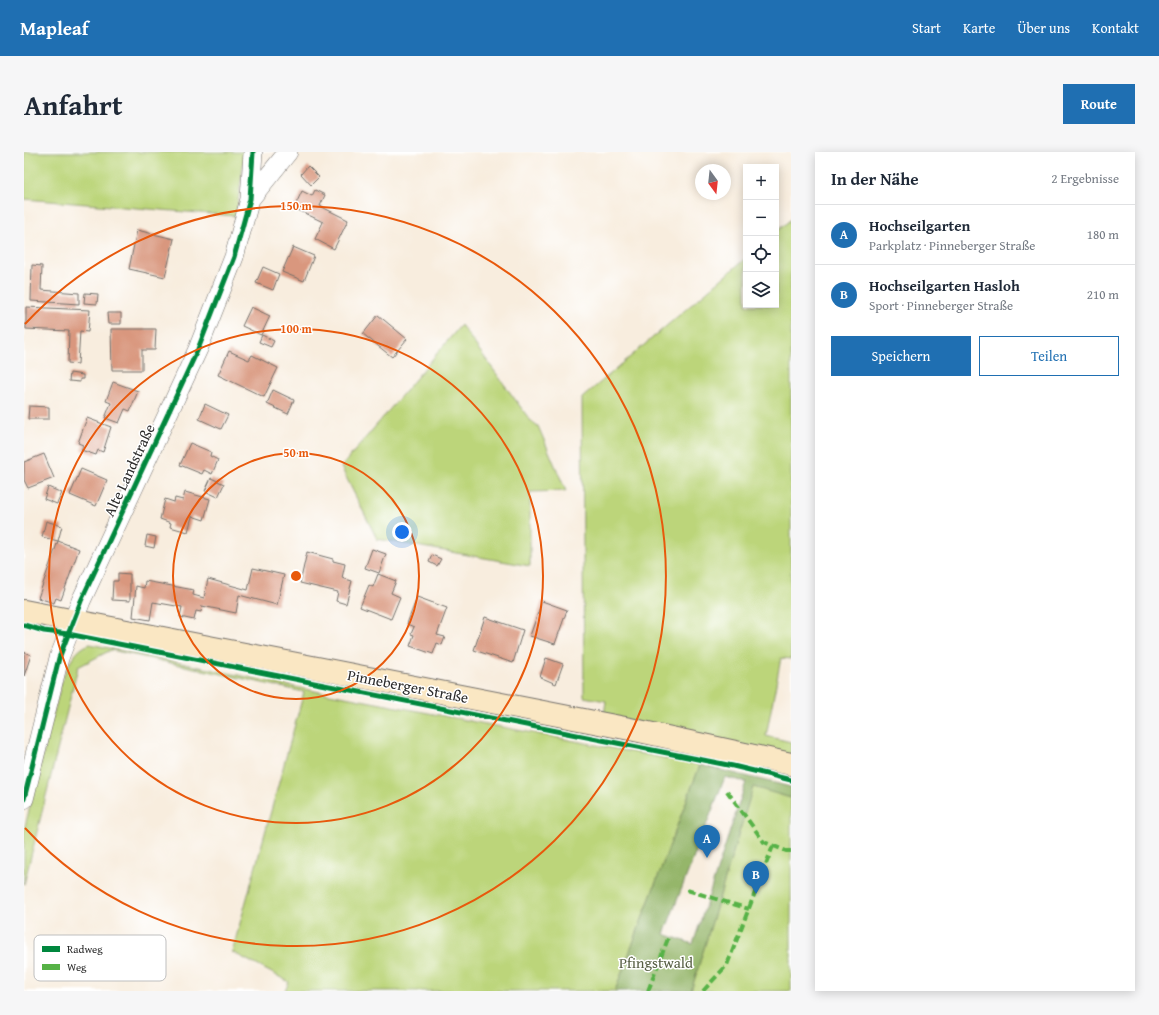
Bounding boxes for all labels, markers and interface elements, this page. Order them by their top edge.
text: Mapleaf [20,14,89,42]
text: Start [912,18,941,38]
text: Karte [963,18,995,38]
text: Über uns [1017,18,1070,38]
text: Kontakt [1092,18,1139,38]
text: Anfahrt [24,84,123,125]
button: Route [1063,84,1135,124]
north arrow [695,164,731,200]
map controls [743,164,779,308]
button: + [743,164,779,200]
text: In der Nähe [831,166,919,191]
text: 2 Ergebnisse [1051,169,1119,188]
text: 150 m [280,197,313,214]
button: − [743,200,779,236]
text: Hochseilgarten [869,215,970,236]
text: A [840,225,848,244]
text: 180 m [1087,225,1119,244]
button: locate [743,236,779,272]
text: Parkplatz · Pinneberger Straße [869,236,1035,255]
button: layers [743,272,779,308]
text: Hochseilgarten Hasloh [869,275,1020,296]
text: B [840,285,848,304]
text: 210 m [1087,285,1119,304]
text: Sport · Pinneberger Straße [869,296,1013,315]
text: 100 m [280,320,313,337]
button: Speichern [831,336,971,376]
button: Teilen [979,336,1119,376]
street label: Alte Landstraße [98,420,160,520]
text: 50 m [283,444,309,461]
your location [392,522,412,542]
centre of rings [289,569,303,583]
street label: Pinneberger Straße [346,664,470,708]
pin: A [694,825,720,858]
pin: B [743,861,769,894]
legend [34,935,166,981]
text: Radweg [67,941,103,957]
park label: Pfingstwald [619,952,693,973]
text: Weg [67,959,87,975]

